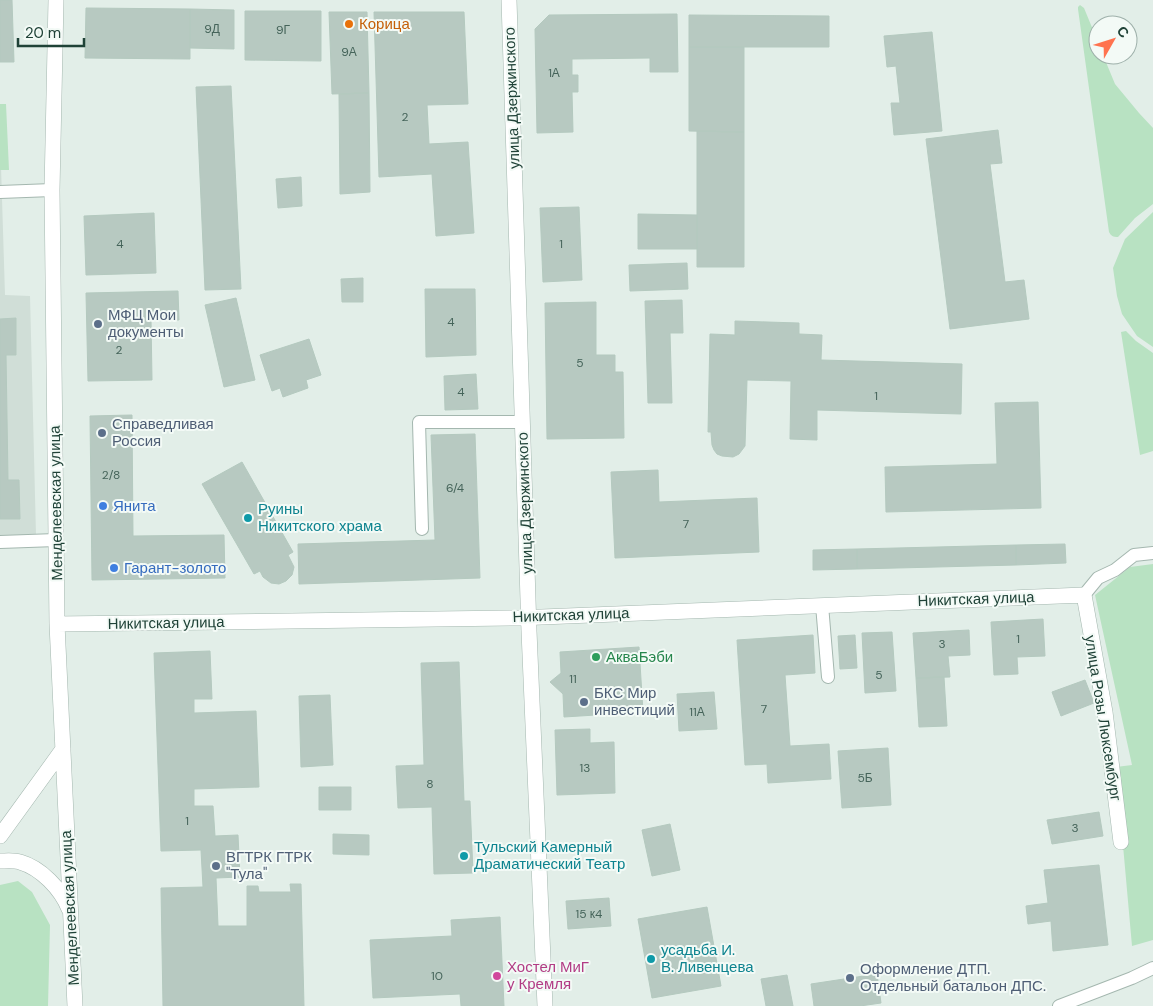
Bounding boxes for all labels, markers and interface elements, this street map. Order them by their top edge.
place label: Корица [359,14,410,34]
scale bar [18,15,84,47]
north arrow [1088,15,1138,65]
marker: Корица [343,18,355,30]
house number: 9Д [204,21,220,37]
house number: 9Г [276,22,291,38]
text: С [1113,22,1133,41]
text: 20 m [25,23,61,43]
street label: улица Дзержинского [500,27,524,169]
house number: 9А [341,44,357,60]
house number: 1А [548,65,560,81]
house number: 2 [402,109,409,125]
house number: 4 [116,236,124,252]
house number: 1 [559,236,563,252]
place label: МФЦ Мои документы [108,305,184,342]
house number: 4 [447,314,455,330]
marker: МФЦ Мои документы [92,318,104,330]
house number: 2 [116,342,123,358]
house number: 5 [576,355,584,371]
house number: 4 [457,384,465,400]
house number: 1 [874,388,878,404]
place label: Справедливая Россия [112,414,214,451]
street label: Менделеевская улица [45,425,67,581]
marker: Справедливая Россия [96,427,108,439]
street label: улица Дзержинского [513,432,537,574]
house number: 2/8 [102,467,120,483]
house number: 6/4 [446,480,464,496]
place label: Янита [113,496,156,516]
place label: Руины Никитского храма [258,499,382,536]
marker: Янита [97,500,109,512]
marker: Руины Никитского храма [242,512,254,524]
house number: 7 [683,516,689,532]
place label: Гарант-золото [124,558,226,578]
marker: Гарант-золото [108,562,120,574]
street label: Никитская улица [917,587,1035,611]
street label: Никитская улица [512,603,630,627]
street label: Никитская улица [107,612,225,634]
house number: 1 [1016,631,1020,647]
street label: улица Розы Люксембург [1080,634,1126,803]
house number: 3 [938,636,946,652]
place label: АкваБэби [606,647,673,667]
marker: АкваБэби [590,651,602,663]
house number: 5 [875,667,883,683]
house number: 11 [569,671,577,687]
place label: БКС Мир инвестиций [594,683,675,720]
marker: БКС Мир инвестиций [578,696,590,708]
house number: 7 [761,701,767,717]
house number: 11А [689,704,705,720]
house number: 13 [580,760,590,776]
house number: 5Б [857,770,873,786]
house number: 8 [426,776,434,792]
house number: 1 [185,813,189,829]
house number: 3 [1071,820,1079,836]
street label: Менделеевская улица [56,829,84,986]
place label: Тульский Камерный Драматический Театр [474,837,625,874]
place label: ВГТРК ГТРК "Тула" [226,847,312,884]
marker: Тульский Камерный Драматический Театр [458,850,470,862]
marker: ВГТРК ГТРК "Тула" [210,860,222,872]
house number: 15 к4 [576,906,602,922]
place label: усадьба И. В. Ливенцева [661,940,754,977]
marker: усадьба И. В. Ливенцева [645,953,657,965]
place label: Хостел МиГ у Кремля [507,957,589,994]
place label: Оформление ДТП. Отдельный батальон ДПС. [860,959,1046,996]
house number: 10 [431,968,443,984]
marker: Хостел МиГ у Кремля [491,970,503,982]
marker: Оформление ДТП. Отдельный батальон ДПС. [844,972,856,984]

